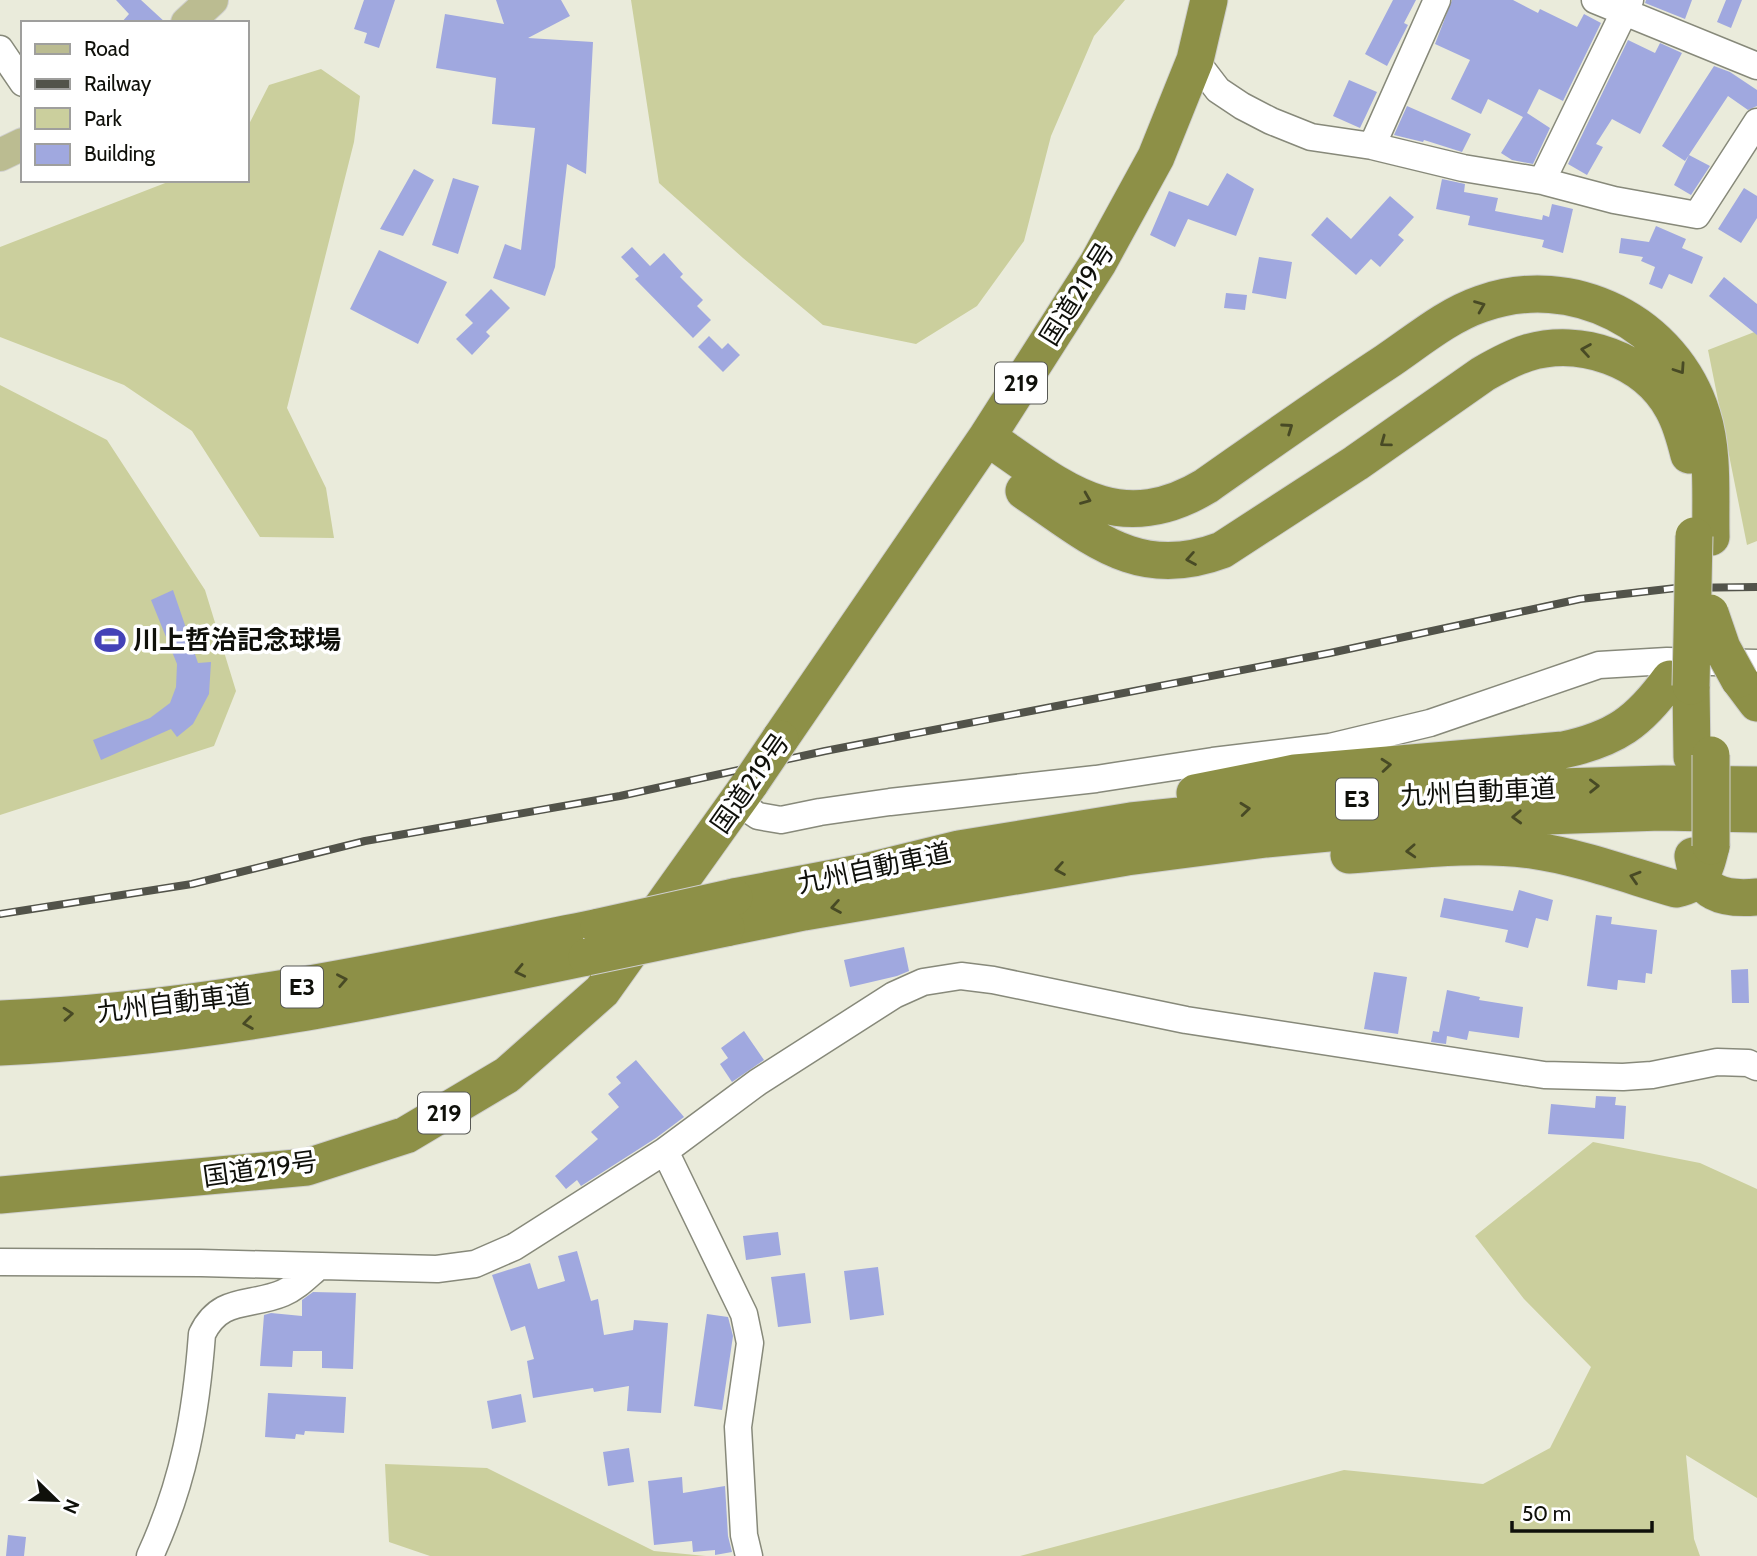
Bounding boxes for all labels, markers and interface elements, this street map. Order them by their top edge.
legend [21,21,248,182]
text: Road [84,36,130,61]
text: Railway [84,71,152,96]
text: Park [84,106,122,131]
text: Building [84,141,156,166]
street label: 国道219号 [1033,237,1121,351]
one-way arrow [1473,300,1485,314]
one-way arrow [1580,343,1591,358]
one-way arrow [1672,361,1684,374]
road number: 219 [995,362,1047,404]
one-way arrow [1280,423,1293,436]
one-way arrow [1380,434,1393,446]
one-way arrow [1079,491,1091,505]
one-way arrow [1185,551,1197,566]
sports icon: 川上哲治記念球場 [93,623,127,657]
place label: 川上哲治記念球場 [133,624,341,656]
street label: 国道219号 [704,727,796,839]
one-way arrow [1381,758,1392,773]
street label: 九州自動車道 [1399,772,1557,812]
road number: E3 [1336,778,1378,820]
one-way arrow [1590,778,1600,794]
one-way arrow [1240,802,1251,817]
one-way arrow [1512,809,1523,824]
street label: 九州自動車道 [794,836,954,900]
one-way arrow [1406,844,1417,859]
one-way arrow [1054,861,1066,876]
one-way arrow [1630,870,1642,885]
one-way arrow [830,899,842,914]
one-way arrow [514,963,526,978]
road number: E3 [281,967,323,1007]
one-way arrow [336,973,348,988]
street label: 九州自動車道 [95,978,253,1028]
one-way arrow [63,1007,74,1022]
one-way arrow [242,1015,254,1030]
road number: 219 [418,1092,470,1134]
street label: 国道219号 [201,1145,319,1193]
north arrow [21,1465,91,1535]
scale bar [1512,1490,1652,1534]
text: N [58,1496,84,1517]
text: 50 m [1522,1501,1571,1526]

